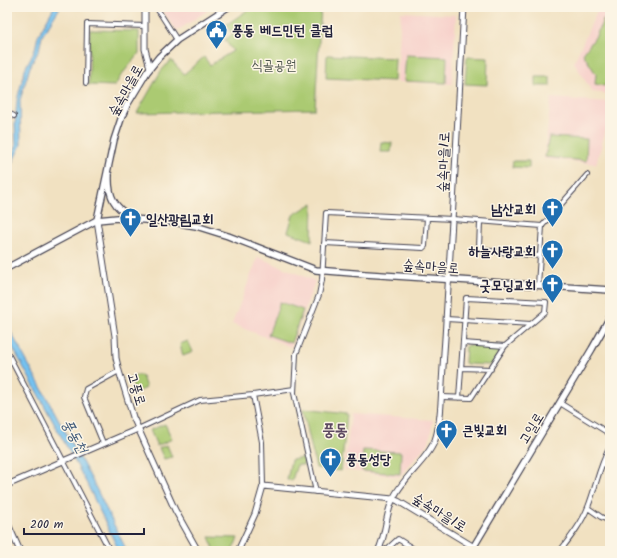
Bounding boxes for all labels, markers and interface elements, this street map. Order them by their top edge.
public building icon: 풍동 베드민턴 클럽 [203,17,229,50]
place label: 풍동 베드민턴 클럽 [232,20,333,42]
park label: 식골공원 [251,55,297,77]
street label: 숲속마을로 [103,61,149,120]
street label: 숲속마을1로 [432,131,456,193]
church icon: 남산교회 [539,196,565,229]
place label: 남산교회 [491,199,536,221]
church icon: 일산광림교회 [117,206,143,239]
place label: 일산광림교회 [146,209,214,231]
church icon: 하늘사랑교회 [539,238,565,271]
place label: 하늘사랑교회 [468,241,536,263]
street label: 숲속마을로 [402,254,460,280]
church icon: 굿모닝교회 [539,272,565,305]
place label: 굿모닝교회 [480,275,536,297]
street label: 고풍로 [121,370,152,409]
street label: 고일로 [514,408,550,449]
water label: 풍동천 [55,415,94,460]
church icon: 큰빛교회 [433,417,459,450]
district label: 풍동 [322,418,348,443]
place label: 큰빛교회 [462,420,507,442]
church icon: 풍동성당 [317,446,343,479]
place label: 풍동성당 [346,449,392,471]
street label: 숲속마을1로 [408,487,471,538]
scale bar [24,510,144,536]
text: 200 m [30,515,64,534]

